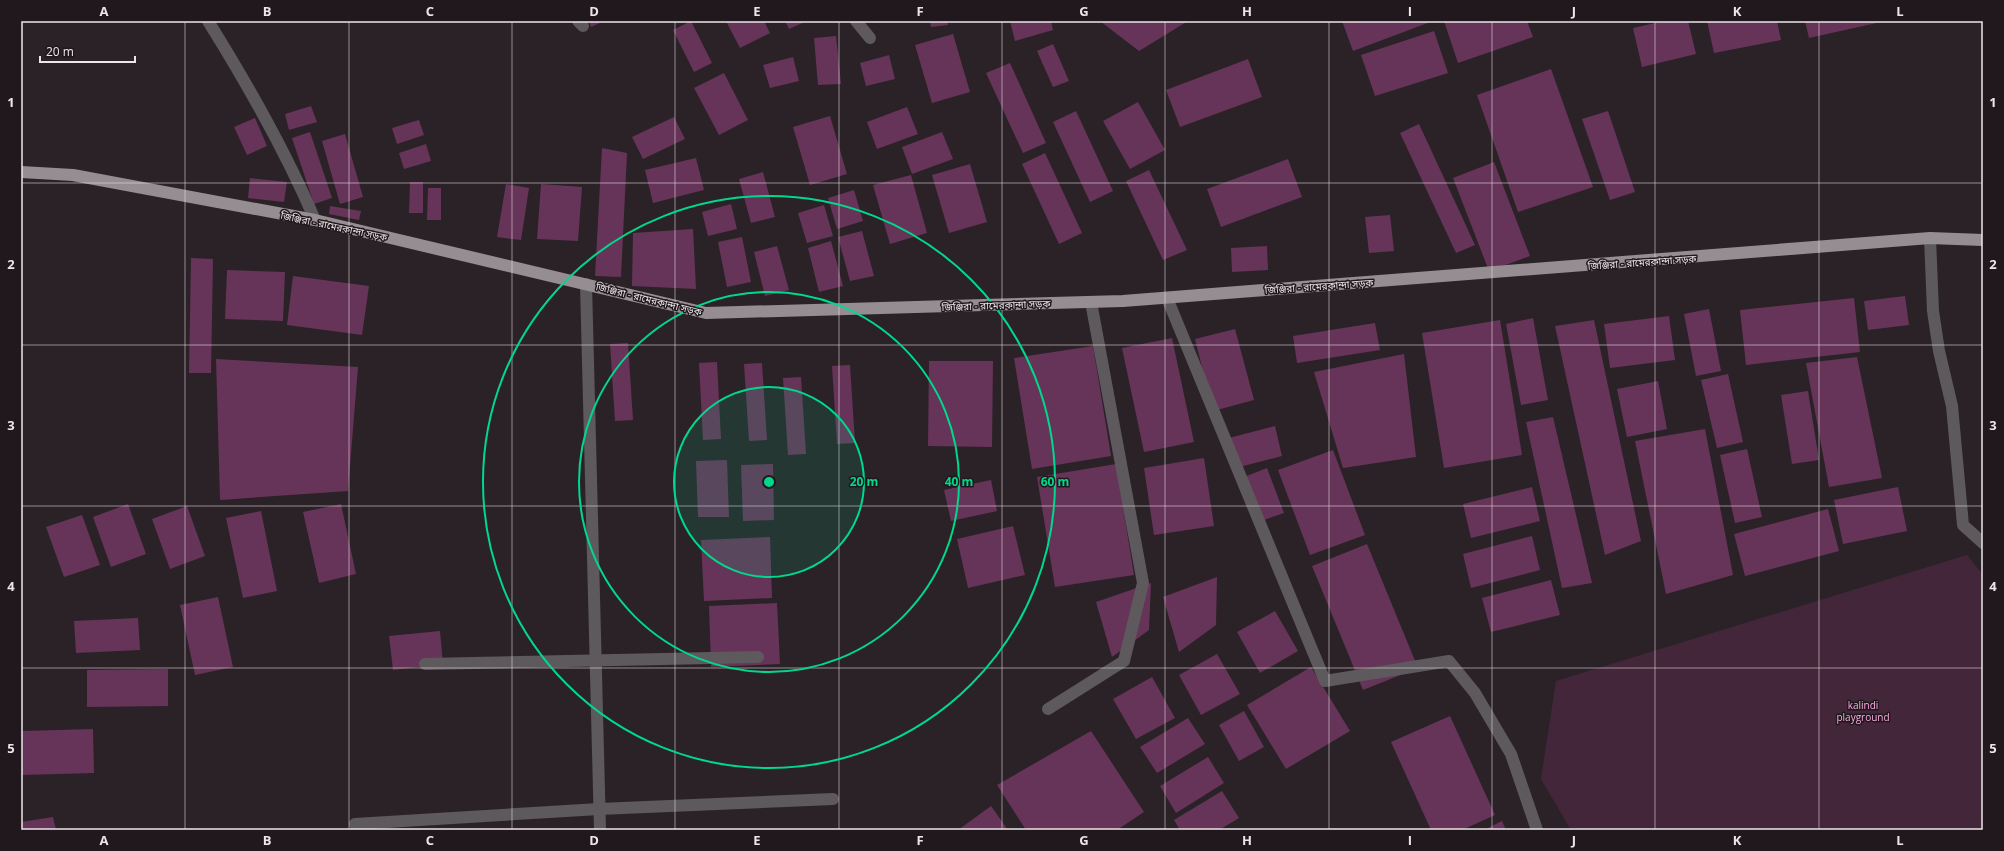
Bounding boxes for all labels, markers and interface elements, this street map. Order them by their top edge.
text: A [100,2,109,20]
text: B [263,2,272,20]
text: C [426,2,434,20]
text: D [589,2,599,20]
text: E [753,2,761,20]
text: F [916,2,924,20]
text: G [1079,2,1089,20]
text: H [1242,2,1252,20]
text: I [1408,2,1412,20]
text: J [1571,2,1576,20]
text: K [1733,2,1742,20]
text: L [1896,2,1904,20]
scale bar [40,38,135,64]
text: 20 m [46,43,74,60]
text: 1 [7,93,15,111]
text: 1 [1989,93,1997,111]
street label: জিঞ্জিরা - রামেরকান্দা সড়ক [278,208,390,244]
street label: জিঞ্জিরা - রামেরকান্দা সড়ক [1586,251,1698,273]
text: 2 [7,255,15,273]
text: 2 [1989,255,1997,273]
street label: জিঞ্জিরা - রামেরকান্দা সড়ক [1263,275,1375,297]
street label: জিঞ্জিরা - রামেরকান্দা সড়ক [594,279,704,319]
street label: জিঞ্জিরা - রামেরকান্দা সড়ক [940,296,1052,314]
text: 3 [7,416,15,434]
text: 3 [1989,416,1997,434]
text: 20 m [850,473,878,490]
text: 40 m [945,473,973,490]
text: 60 m [1041,473,1069,490]
centre of rings [762,475,776,489]
text: 4 [7,577,15,595]
text: 4 [1989,577,1997,595]
park label: kalindi playground [1836,698,1890,724]
text: 5 [7,739,15,757]
text: 5 [1989,739,1997,757]
text: A [100,831,109,849]
text: B [263,831,272,849]
text: C [426,831,434,849]
text: D [589,831,599,849]
text: E [753,831,761,849]
text: F [916,831,924,849]
text: G [1079,831,1089,849]
text: H [1242,831,1252,849]
text: I [1408,831,1412,849]
text: J [1571,831,1576,849]
text: K [1733,831,1742,849]
text: L [1896,831,1904,849]

